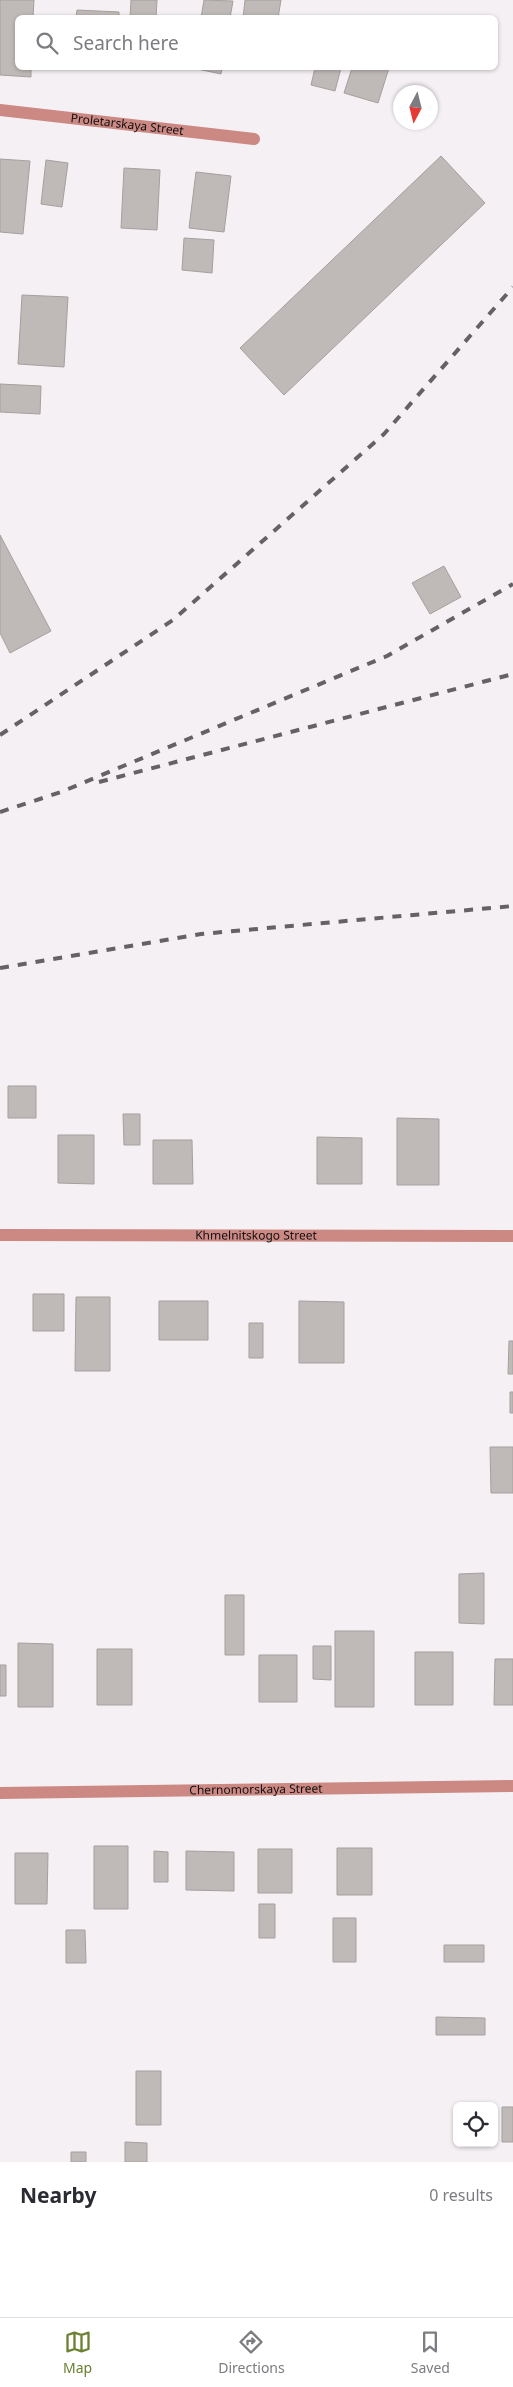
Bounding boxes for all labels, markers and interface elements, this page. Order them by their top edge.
search box [15,15,498,70]
icon: search [33,29,61,57]
text: Search here [73,30,179,56]
north arrow [393,85,438,130]
street label: Proletarskaya Street [70,109,185,139]
street label: Khmelnitskogo Street [195,1226,317,1244]
street label: Chernomorskaya Street [189,1780,323,1798]
map controls [453,2102,498,2147]
button: locate [453,2102,498,2147]
text: Nearby [20,2181,96,2209]
text: 0 results [429,2184,493,2206]
tab: Map [63,2328,92,2377]
tab: Directions [218,2328,285,2377]
tab: Saved [411,2328,450,2377]

